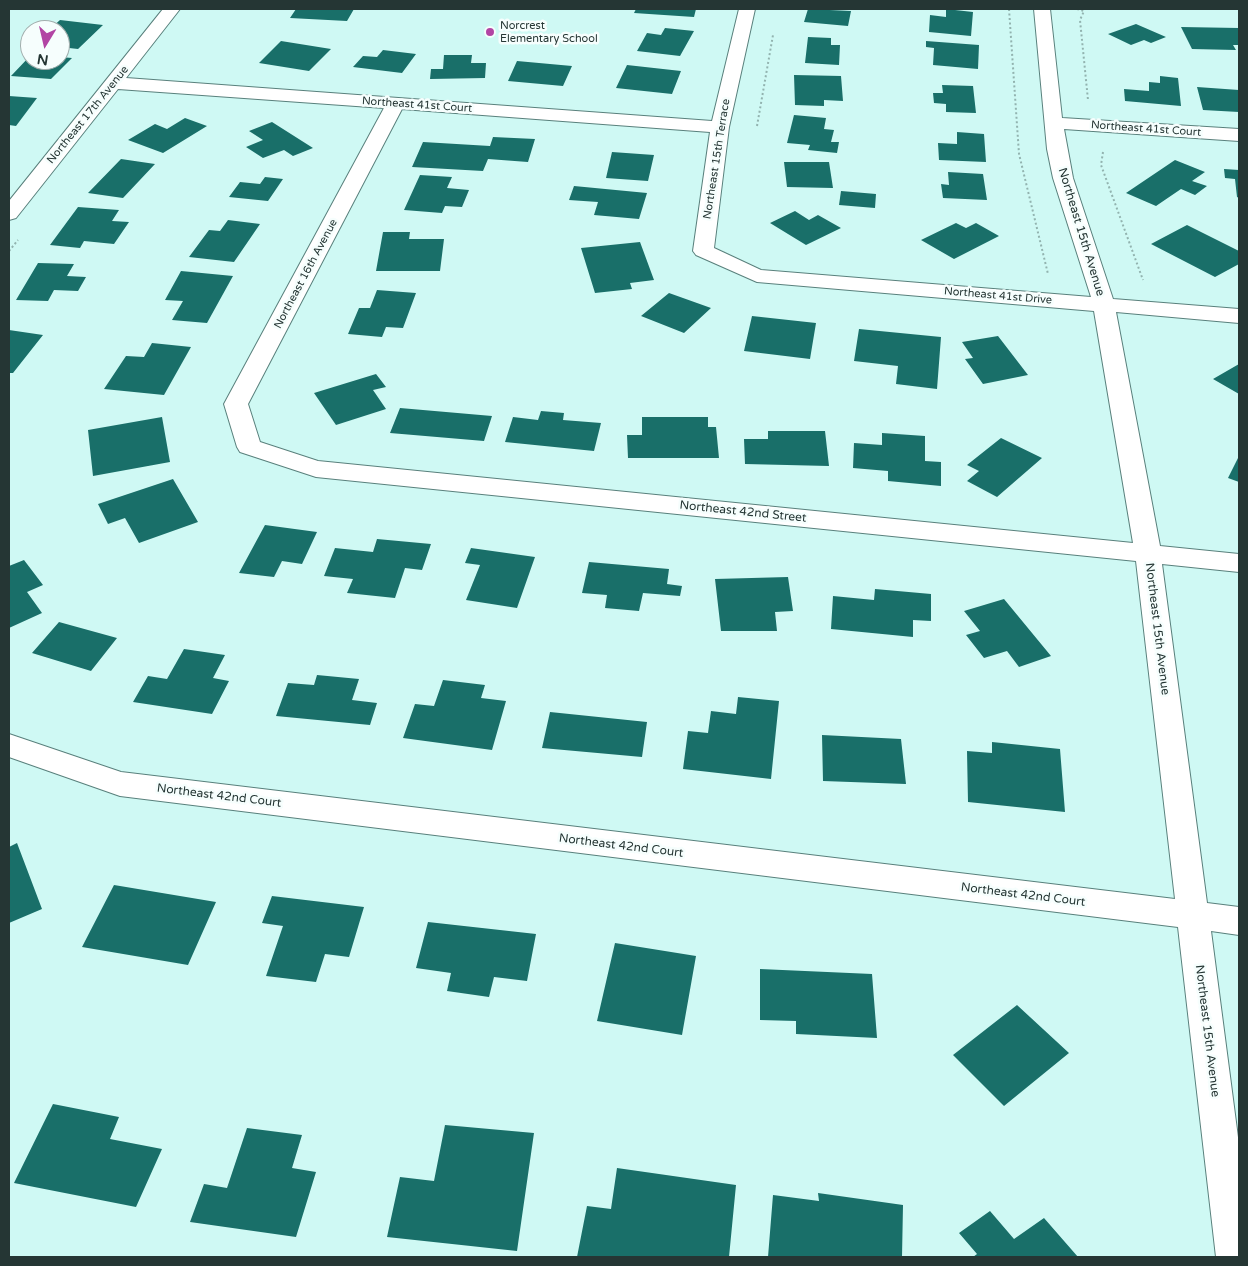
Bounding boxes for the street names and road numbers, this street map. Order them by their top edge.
street label: Northeast 17th Avenue [44,63,132,167]
street label: Northeast 41st Court [361,95,473,115]
street label: Northeast 15th Terrace [701,98,733,220]
street label: Northeast 41st Court [1090,119,1202,139]
street label: Northeast 15th Avenue [1055,166,1107,298]
street label: Northeast 16th Avenue [272,217,340,331]
street label: Northeast 41st Drive [943,285,1053,307]
street label: Northeast 42nd Street [679,498,807,526]
street label: Northeast 15th Avenue [1142,562,1172,696]
street label: Northeast 42nd Court [156,781,282,811]
street label: Northeast 42nd Court [558,831,684,861]
street label: Northeast 42nd Court [960,880,1086,910]
street label: Northeast 15th Avenue [1192,964,1222,1098]

